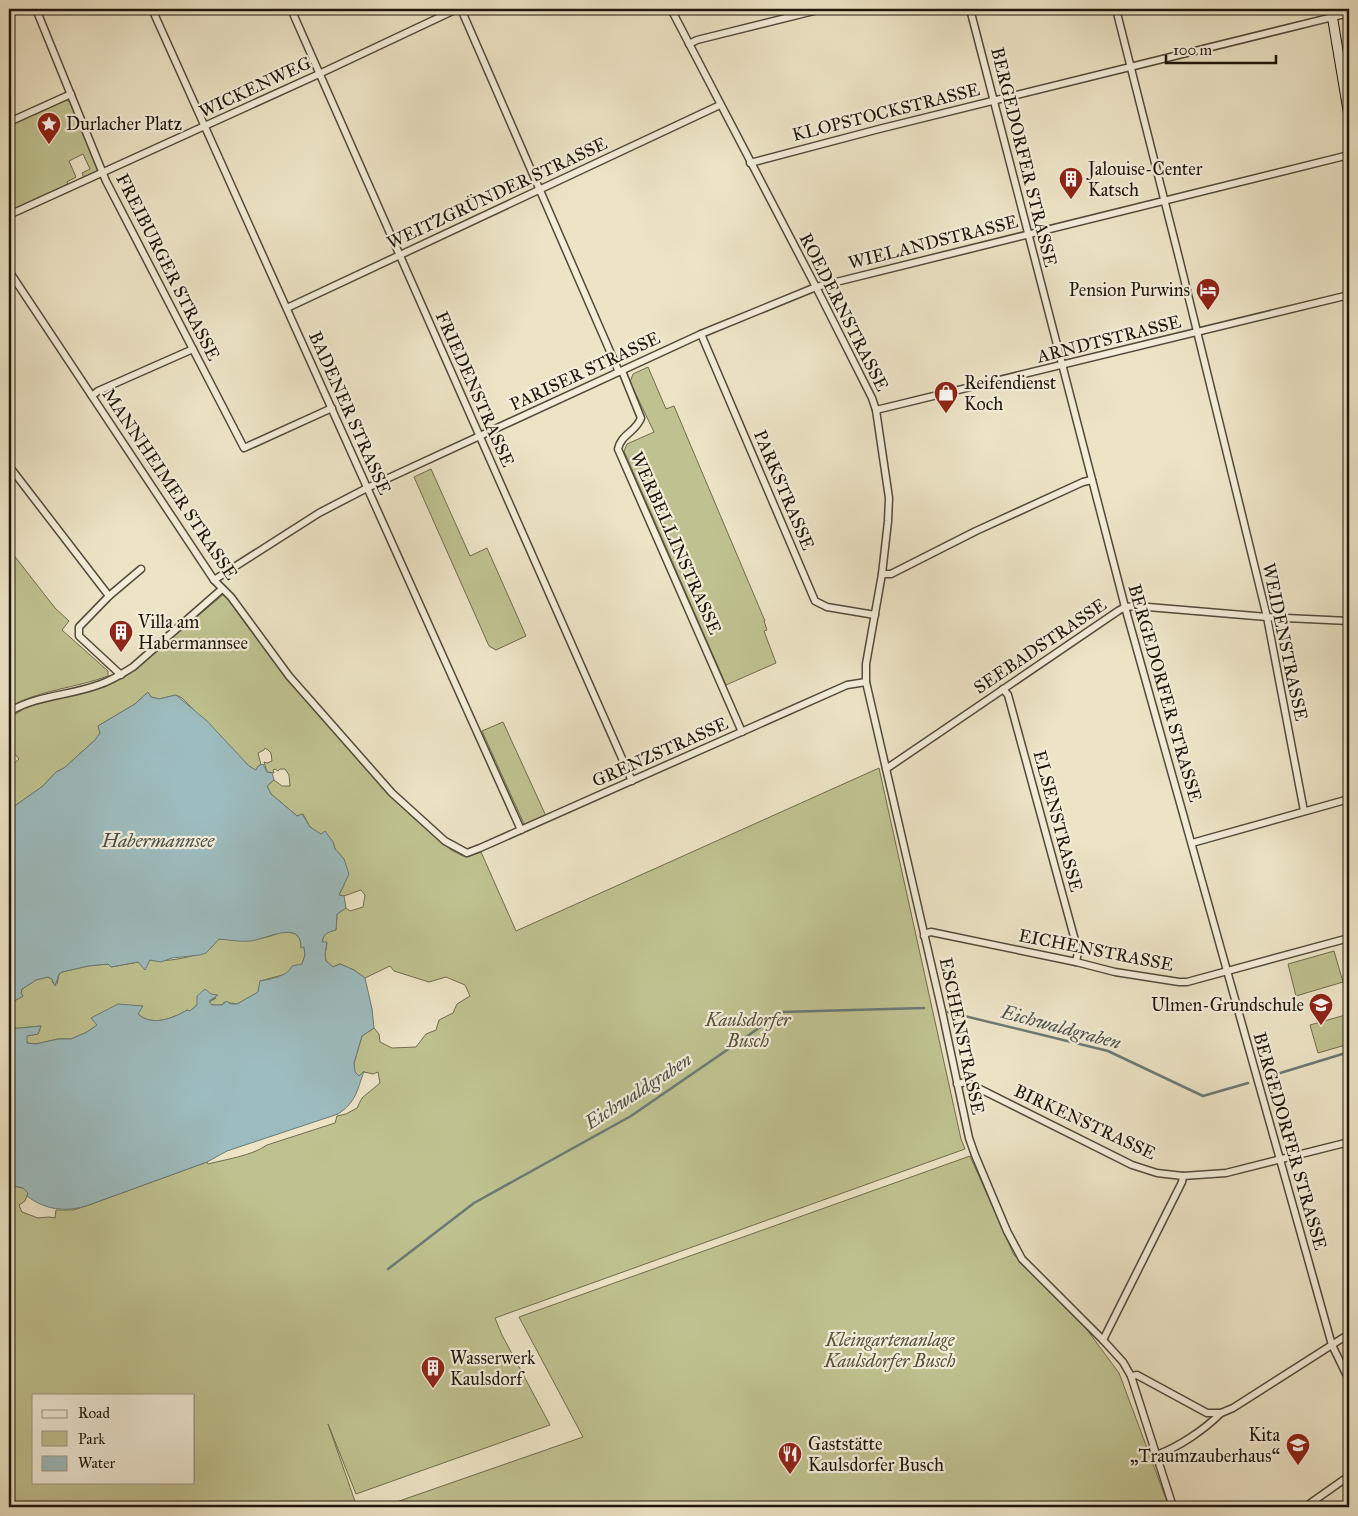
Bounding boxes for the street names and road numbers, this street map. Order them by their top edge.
street label: BERGEDORFER STRASSE [986,45,1062,269]
street label: WICKENWEG [196,51,314,123]
street label: KLOPSTOCKSTRASSE [790,78,982,146]
street label: WEITZGRÜNDER STRASSE [383,131,611,254]
street label: FREIBURGER STRASSE [111,170,225,364]
street label: WIELANDSTRASSE [846,210,1020,274]
street label: ROEDERNSTRASSE [795,229,893,395]
street label: FRIEDENSTRASSE [431,308,519,470]
street label: ARNDTSTRASSE [1034,310,1183,368]
street label: PARISER STRASSE [506,326,664,415]
street label: BADENER STRASSE [304,328,396,498]
street label: MANNHEIMER STRASSE [98,384,242,584]
street label: PARKSTRASSE [749,427,819,554]
street label: WERBELLINSTRASSE [626,448,726,638]
street label: WEIDENSTRASSE [1258,561,1312,723]
street label: BERGEDORFER STRASSE [1123,582,1207,805]
street label: SEEBADSTRASSE [969,593,1111,699]
street label: GRENZSTRASSE [589,712,731,792]
street label: ELSENSTRASSE [1029,748,1088,894]
street label: EICHENSTRASSE [1017,924,1175,976]
street label: ESCHENSTRASSE [935,955,989,1117]
street label: BERGEDORFER STRASSE [1248,1030,1332,1253]
street label: BIRKENSTRASSE [1011,1079,1160,1165]

